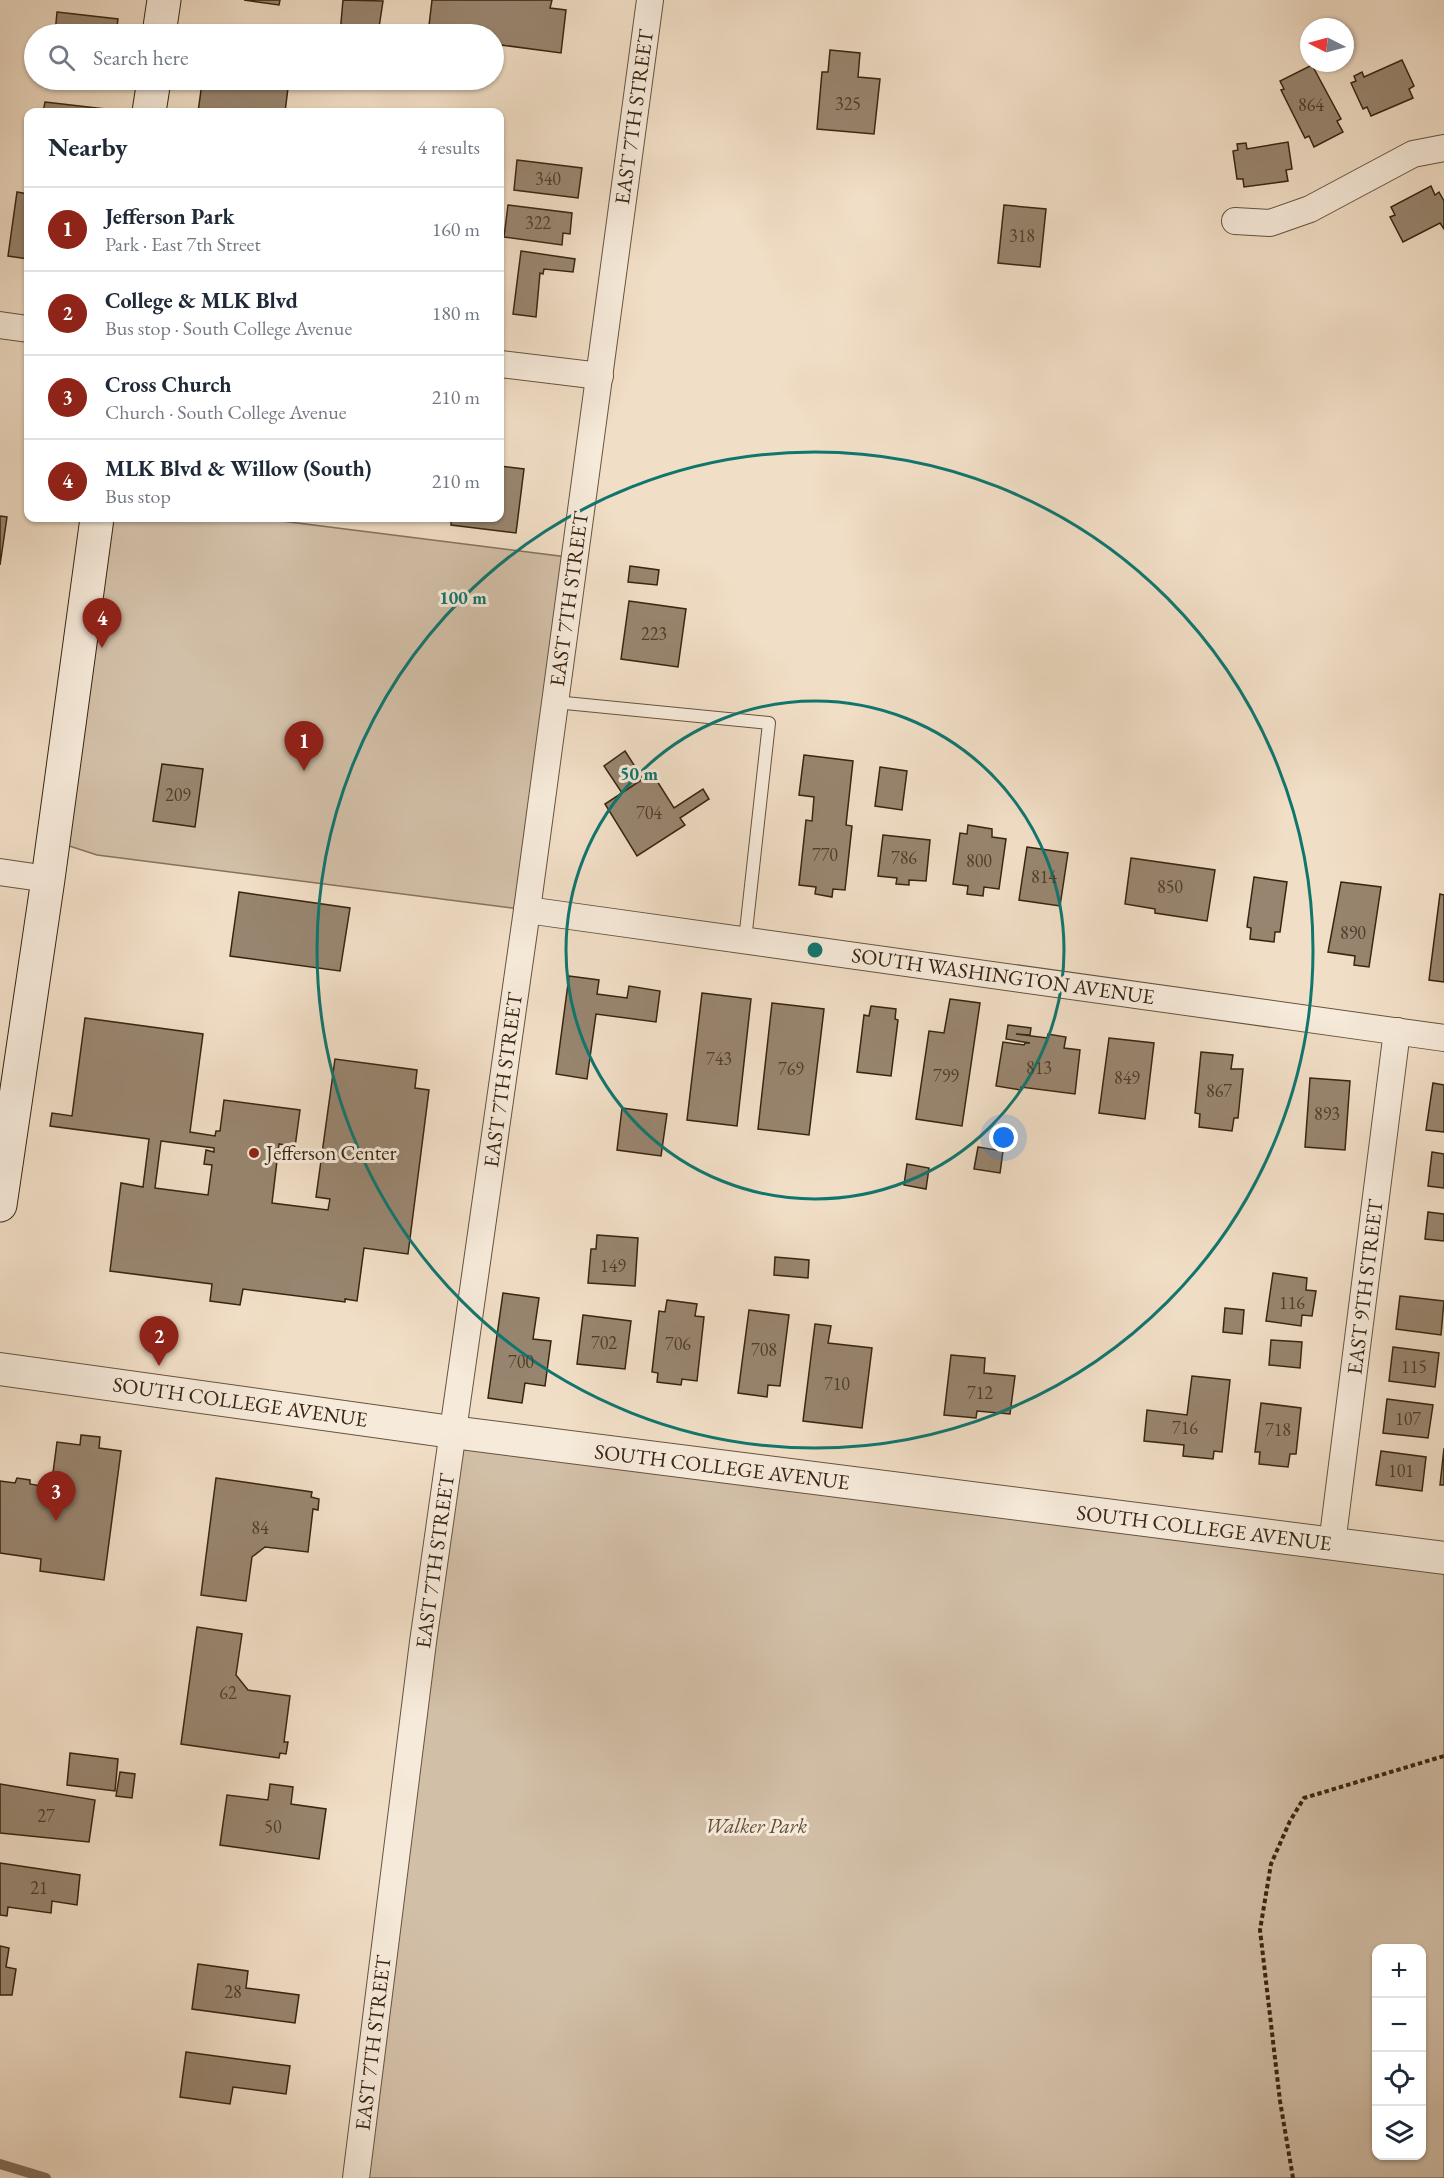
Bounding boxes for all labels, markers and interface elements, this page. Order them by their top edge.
north arrow [1300,18,1354,72]
search box [24,24,504,90]
street label: EAST 7TH STREET [608,27,659,206]
icon: search [45,41,78,74]
text: Search here [93,43,188,72]
house number: 325 [835,92,861,115]
house number: 864 [1298,93,1324,116]
text: Nearby [48,130,128,164]
text: 4 results [417,134,480,160]
house number: 340 [535,167,561,190]
text: Jefferson Park [105,202,235,231]
house number: 322 [525,211,551,234]
text: 1 [62,216,73,242]
text: 160 m [432,216,480,242]
house number: 318 [1009,224,1035,247]
text: Park · East 7th Street [105,231,261,257]
text: College & MLK Blvd [105,286,298,315]
text: 2 [62,300,73,326]
text: 180 m [432,300,480,326]
text: Bus stop · South College Avenue [105,315,352,341]
text: Cross Church [105,370,232,399]
text: 3 [62,384,73,410]
text: 210 m [432,384,480,410]
text: Church · South College Avenue [105,399,347,425]
text: MLK Blvd & Willow (South) [105,454,371,483]
text: 4 [62,468,73,494]
text: 210 m [432,468,480,494]
text: Bus stop [105,483,171,509]
street label: EAST 7TH STREET [543,509,594,688]
text: 100 m [439,586,487,609]
pin: 4 [82,598,122,648]
house number: 223 [641,622,667,645]
pin: 1 [284,722,324,771]
text: 50 m [620,762,658,785]
house number: 209 [165,783,191,806]
house number: 704 [636,801,662,824]
house number: 770 [812,843,838,866]
house number: 786 [891,846,917,869]
house number: 800 [966,849,992,872]
house number: 814 [1031,865,1057,888]
house number: 850 [1157,875,1183,898]
house number: 890 [1340,921,1366,944]
centre of rings [805,940,825,960]
street label: SOUTH WASHINGTON AVENUE [850,941,1156,1010]
street label: EAST 7TH STREET [477,990,528,1169]
house number: 743 [706,1047,732,1070]
house number: 813 [1026,1056,1052,1079]
house number: 769 [778,1057,804,1080]
house number: 799 [933,1064,959,1087]
house number: 849 [1114,1066,1140,1089]
house number: 867 [1206,1079,1232,1102]
house number: 893 [1314,1102,1340,1125]
your location [989,1123,1018,1152]
place label: Jefferson Center [264,1139,397,1166]
marker: Jefferson Center [247,1146,261,1160]
street label: EAST 9TH STREET [1340,1197,1389,1376]
house number: 149 [600,1254,626,1277]
house number: 116 [1279,1291,1305,1314]
pin: 2 [140,1316,178,1366]
house number: 702 [591,1331,617,1354]
house number: 706 [665,1332,691,1355]
house number: 708 [751,1338,777,1361]
house number: 700 [508,1350,534,1373]
house number: 115 [1401,1355,1427,1378]
street label: SOUTH COLLEGE AVENUE [111,1370,369,1433]
house number: 710 [824,1372,850,1395]
house number: 712 [967,1381,993,1404]
house number: 107 [1395,1407,1421,1430]
house number: 716 [1172,1416,1198,1439]
house number: 718 [1265,1418,1291,1441]
street label: SOUTH COLLEGE AVENUE [593,1437,851,1496]
house number: 101 [1388,1459,1414,1482]
street label: EAST 7TH STREET [409,1471,460,1650]
pin: 3 [36,1472,76,1521]
street label: SOUTH COLLEGE AVENUE [1075,1498,1333,1557]
house number: 84 [251,1516,269,1539]
house number: 62 [219,1681,237,1704]
house number: 27 [37,1804,55,1827]
park label: Walker Park [705,1812,808,1839]
house number: 50 [264,1815,282,1838]
house number: 21 [30,1876,48,1899]
map controls [1372,1944,1426,2160]
button: + [1372,1944,1426,1998]
street label: EAST 7TH STREET [348,1953,397,2132]
house number: 28 [224,1980,242,2003]
button: − [1372,1998,1426,2052]
button: locate [1372,2052,1426,2106]
button: layers [1372,2106,1426,2160]

